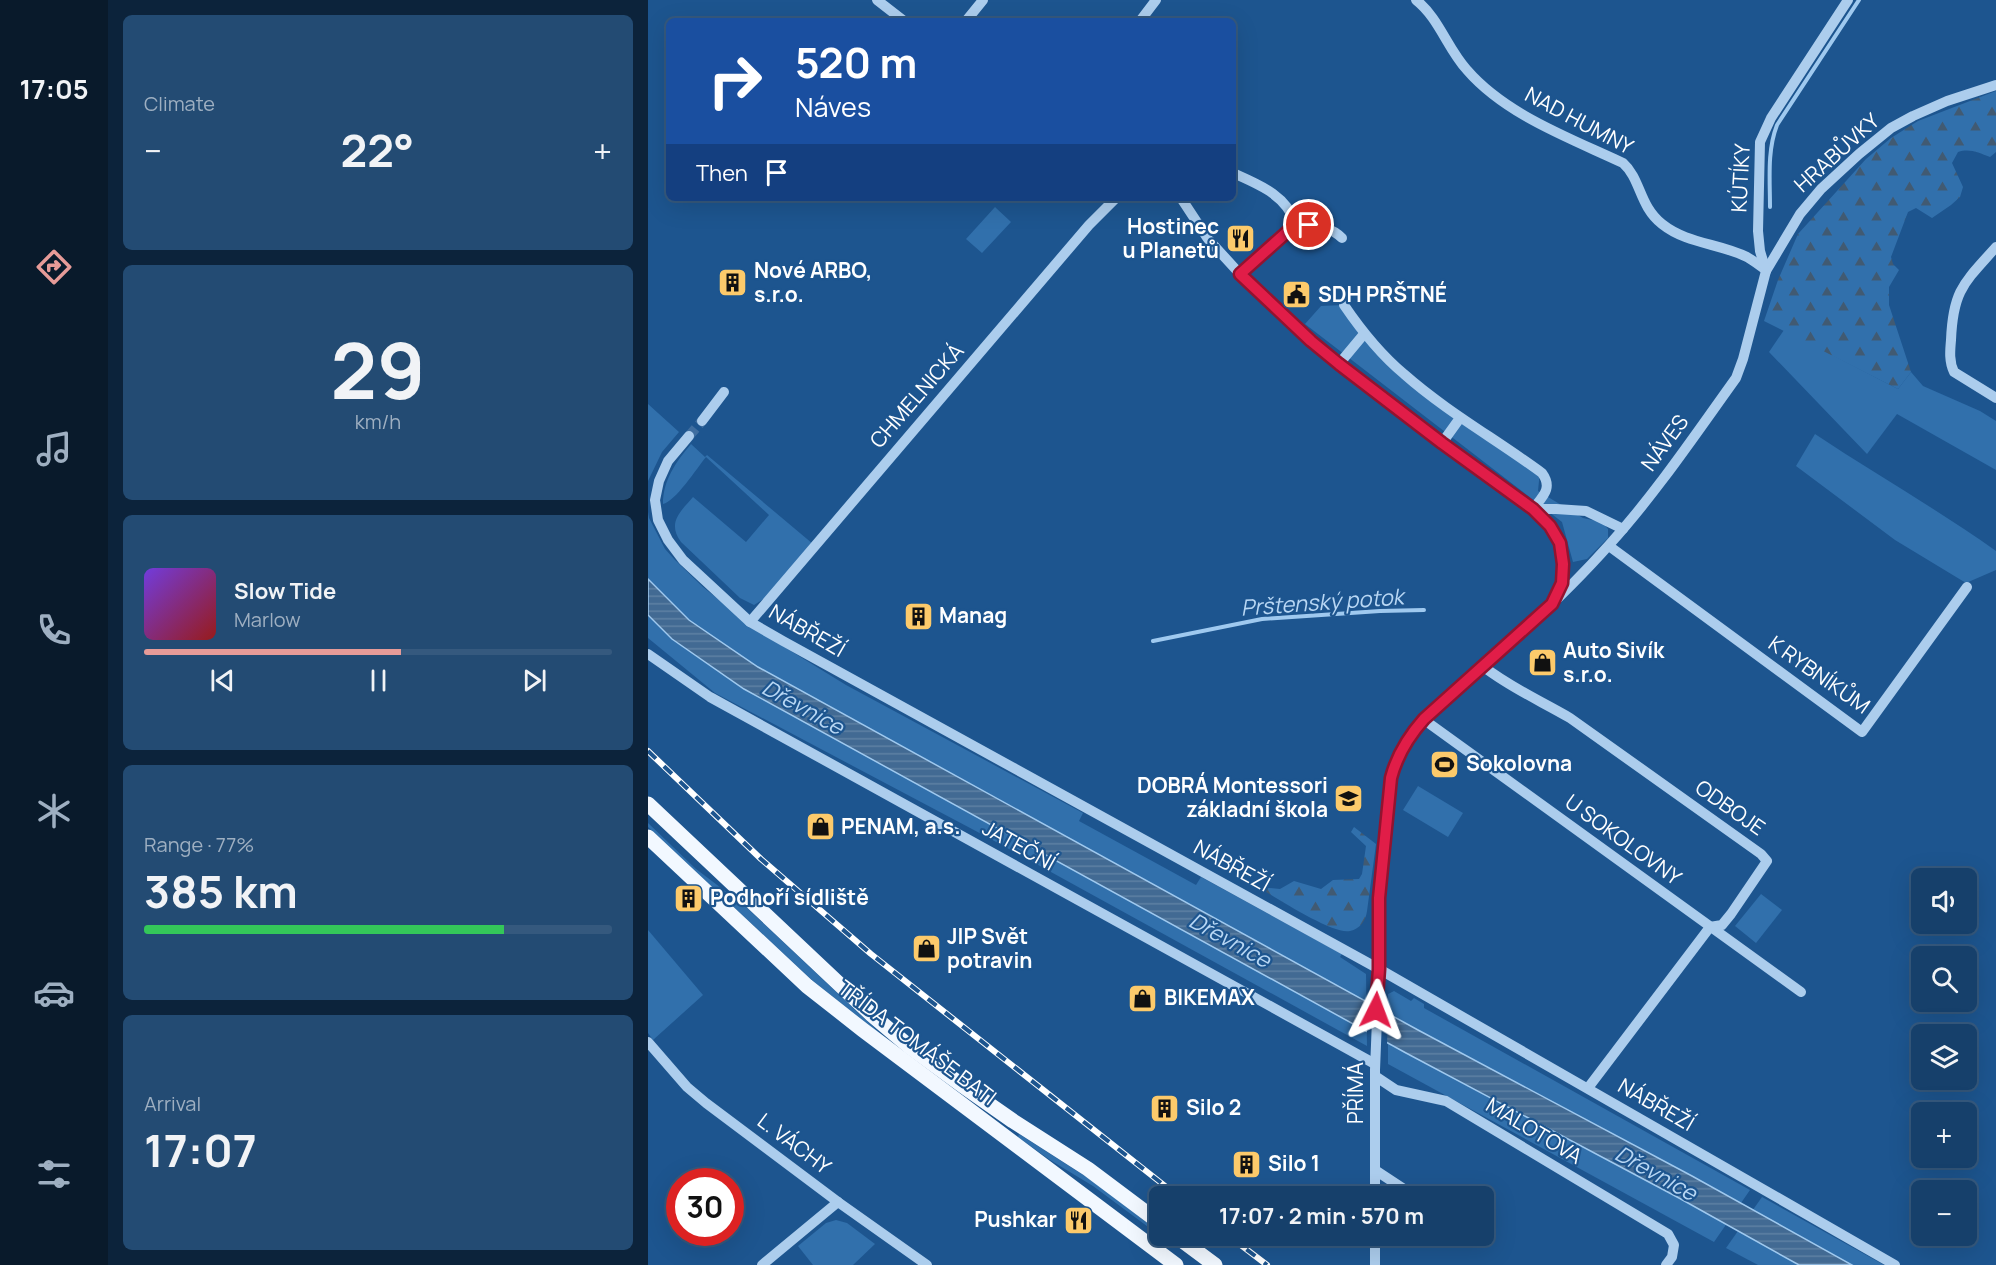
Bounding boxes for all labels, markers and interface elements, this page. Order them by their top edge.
text: 520 m [795,33,917,91]
icon: right [696,42,774,120]
text: 17:05 [19,70,89,107]
street label: NAD HUMNY [1520,80,1639,161]
text: Náves [795,88,871,125]
text: Climate [144,90,215,117]
street label: HRABŮVKY [1788,106,1885,198]
text: 22° [340,119,414,181]
text: − [144,128,162,173]
text: + [593,128,612,173]
street label: KÚTÍKY [1724,143,1756,213]
icon: arrive [760,156,793,189]
text: Then [696,158,748,188]
pin [1283,199,1334,250]
icon: arrive [1292,208,1325,241]
place label: Hostinec u Planetů [1122,212,1219,264]
restaurant icon: Hostinec u Planetů [1224,223,1256,255]
icon: directions [33,246,75,288]
place label: Nové ARBO, s.r.o. [754,256,872,308]
building icon: Nové ARBO, s.r.o. [717,267,749,299]
public building icon: SDH PRŠTNÉ [1281,279,1313,311]
place label: SDH PRŠTNÉ [1318,280,1447,308]
text: 29 [331,316,425,422]
street label: CHMELNICKÁ [863,337,969,454]
text: km/h [355,408,401,435]
street label: NÁVES [1634,409,1694,476]
icon: music [33,428,75,470]
text: Slow Tide [234,576,336,606]
water label: Prštenský potok [1240,581,1407,623]
street label: NÁBŘEŽÍ [764,597,851,663]
building icon: Manag [902,600,934,632]
place label: Manag [939,601,1007,629]
text: Marlow [234,606,301,633]
icon: phone [33,609,75,651]
street label: K RYBNÍKŮM [1763,629,1876,719]
place label: Auto Sivík s.r.o. [1563,636,1665,688]
shop icon: Auto Sivík s.r.o. [1526,647,1558,679]
icon: previous [206,664,239,697]
icon: pause [362,664,395,697]
icon: next [518,664,551,697]
water label: Dřevnice [757,672,850,742]
sports icon: Sokolovna [1429,748,1461,780]
place label: Sokolovna [1466,749,1572,777]
place label: DOBRÁ Montessori základní škola [1137,771,1328,823]
street label: ODBOJE [1690,773,1771,841]
school or university icon: DOBRÁ Montessori základní škola [1333,782,1365,814]
street label: U SOKOLOVNY [1560,787,1688,891]
icon: climate [33,790,75,832]
shop icon: PENAM, a.s. [804,811,836,843]
place label: PENAM, a.s. [841,812,961,840]
street label: JATEČNÍ [978,814,1061,877]
text: Range · 77% [144,831,254,858]
street label: NÁBŘEŽÍ [1189,833,1276,898]
text: 385 km [144,860,298,922]
map controls [1911,868,1977,1246]
button: sound [1911,868,1977,934]
building icon: Podhoří sídliště [673,882,705,914]
place label: Podhoří sídliště [710,883,869,911]
water label: Dřevnice [1184,905,1277,975]
place label: JIP Svět potravin [947,922,1032,974]
shop icon: JIP Svět potravin [910,933,942,965]
button: search [1911,946,1977,1012]
icon: car [33,972,75,1014]
street label: TŘÍDA TOMÁŠE BATI [833,973,1003,1111]
position arrow [1344,978,1408,1042]
shop icon: BIKEMAX [1127,982,1159,1014]
place label: BIKEMAX [1164,983,1255,1011]
button: layers [1911,1024,1977,1090]
street label: PŘÍMÁ [1341,1062,1369,1124]
street label: NÁBŘEŽÍ [1613,1071,1700,1137]
text: Arrival [144,1090,201,1117]
street label: MALOTOVA [1481,1090,1588,1170]
building icon: Silo 2 [1149,1092,1181,1124]
place label: Silo 2 [1186,1093,1241,1121]
button: + [1911,1102,1977,1168]
street label: L. VÁCHY [752,1106,837,1180]
text: 17:07 [144,1119,257,1181]
water label: Dřevnice [1610,1138,1703,1208]
building icon: Silo 1 [1231,1148,1263,1180]
place label: Silo 1 [1268,1149,1320,1177]
icon: filters [33,1153,75,1195]
speed limit sign: 30 [666,1168,744,1246]
button: − [1911,1180,1977,1246]
text: 17:07 · 2 min · 570 m [1219,1201,1424,1231]
restaurant icon: Pushkar [1062,1204,1094,1236]
place label: Pushkar [974,1205,1057,1233]

